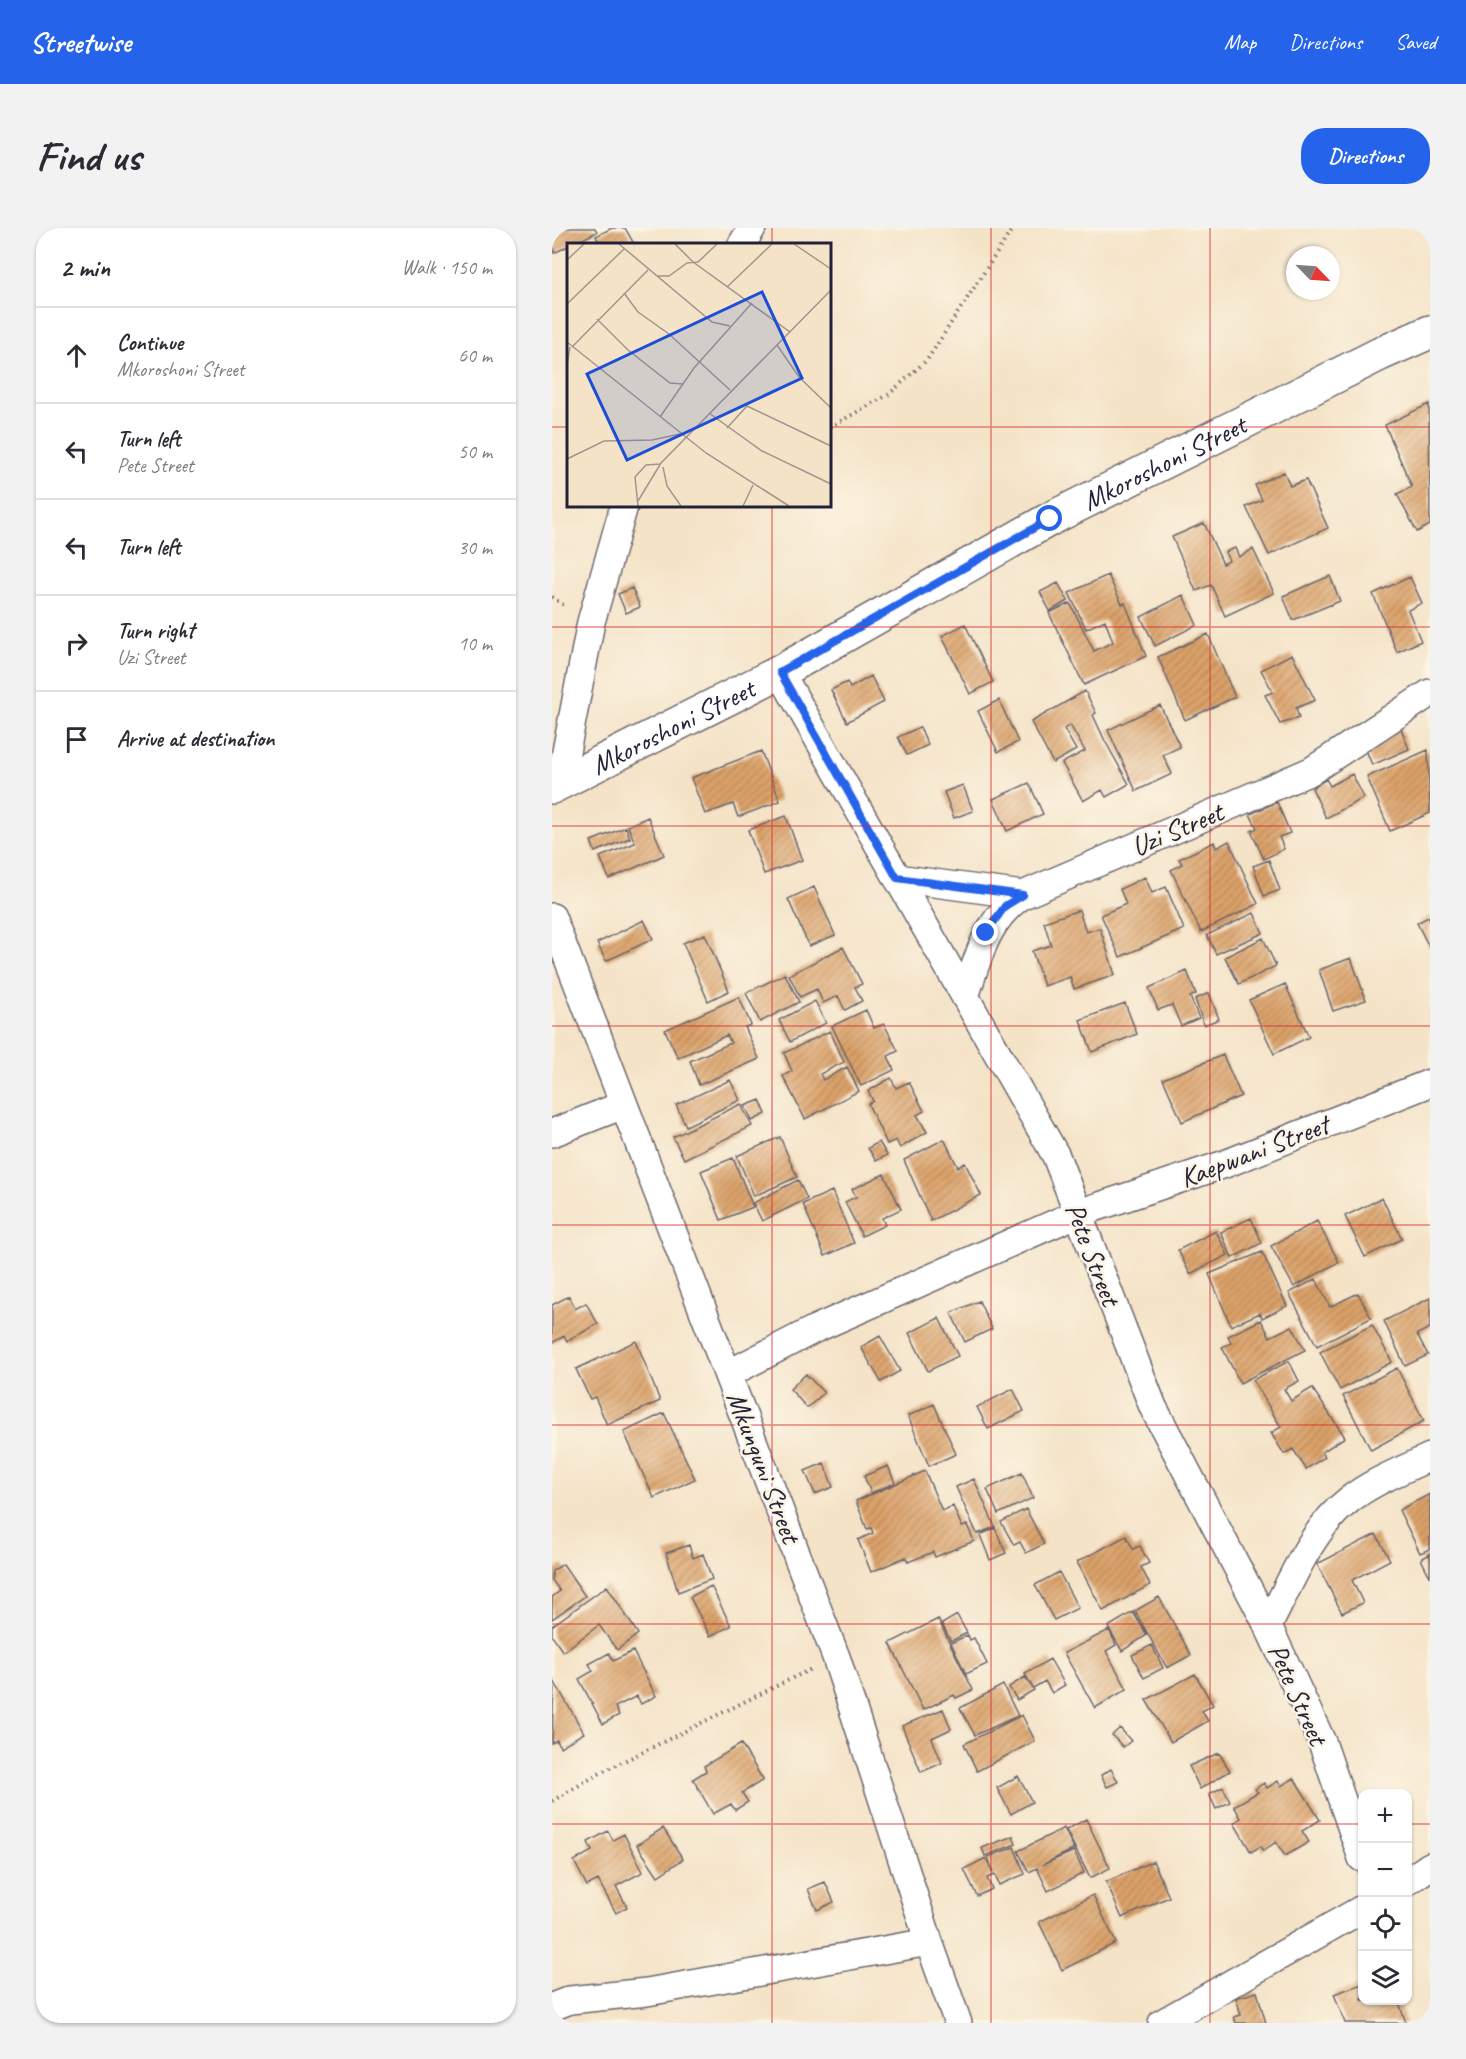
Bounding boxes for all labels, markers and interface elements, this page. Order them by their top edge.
text: Streetwise [30,25,131,60]
text: Map [1224,29,1256,55]
text: Directions [1289,29,1362,55]
text: Saved [1395,29,1436,55]
button: Directions [1301,128,1430,184]
text: Find us [36,130,141,183]
inset map [567,243,831,507]
north arrow [1286,246,1340,300]
text: 2 min [60,251,110,284]
text: Walk · 150 m [402,255,492,280]
text: Continue [117,329,183,357]
icon: ahead [60,339,93,372]
text: 60 m [458,343,492,368]
text: Mkoroshoni Street [117,357,244,382]
street label: Mkoroshoni Street [1076,405,1254,518]
text: Turn left [117,425,181,453]
icon: left [60,435,93,468]
text: 50 m [458,439,492,464]
text: Pete Street [117,453,194,478]
route start [1036,505,1062,531]
icon: left [60,531,93,564]
text: Turn left [117,533,181,561]
text: 30 m [458,535,492,560]
text: Turn right [117,617,194,645]
icon: right [60,627,93,660]
text: 10 m [458,631,492,656]
text: Uzi Street [117,645,185,670]
street label: Mkoroshoni Street [585,669,762,782]
icon: arrive [60,723,93,756]
text: Arrive at destination [117,725,274,753]
street label: Uzi Street [1126,793,1230,864]
route end [972,919,998,945]
street label: Kaepwani Street [1175,1105,1337,1195]
street label: Pete Street [1057,1198,1130,1313]
street label: Mkunguni Street [719,1386,810,1550]
street label: Pete Street [1260,1638,1337,1753]
map controls [1358,1789,1412,2005]
button: + [1358,1789,1412,1843]
button: − [1358,1843,1412,1897]
button: locate [1358,1897,1412,1951]
button: layers [1358,1951,1412,2005]

